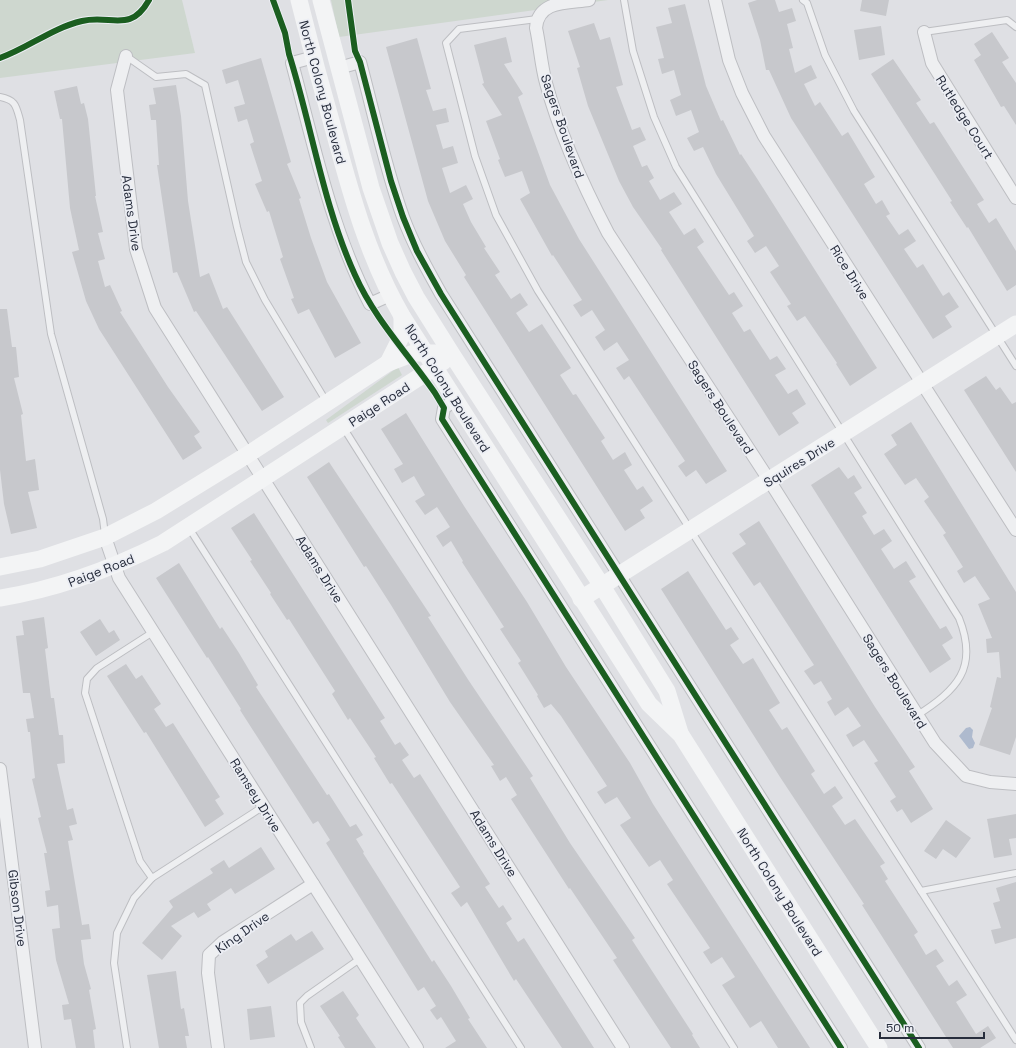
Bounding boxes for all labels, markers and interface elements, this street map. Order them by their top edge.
street label: North Colony Boulevard [295,18,350,166]
street label: Sagers Boulevard [537,72,588,180]
street label: Rutledge Court [932,72,997,162]
street label: Adams Drive [118,174,145,252]
street label: Rice Drive [826,242,873,303]
street label: North Colony Boulevard [401,321,494,456]
street label: Sagers Boulevard [684,357,757,458]
street label: Paige Road [345,378,413,431]
street label: Squires Drive [760,434,838,491]
street label: Adams Drive [292,532,347,606]
street label: Paige Road [66,550,137,591]
street label: Sagers Boulevard [859,631,931,732]
street label: Ramsey Drive [226,755,285,835]
street label: Adams Drive [466,806,521,880]
street label: North Colony Boulevard [733,825,826,960]
street label: Gibson Drive [4,869,31,948]
street label: King Drive [212,908,273,957]
scale bar [880,1014,984,1040]
text: 50 m [886,1020,914,1036]

